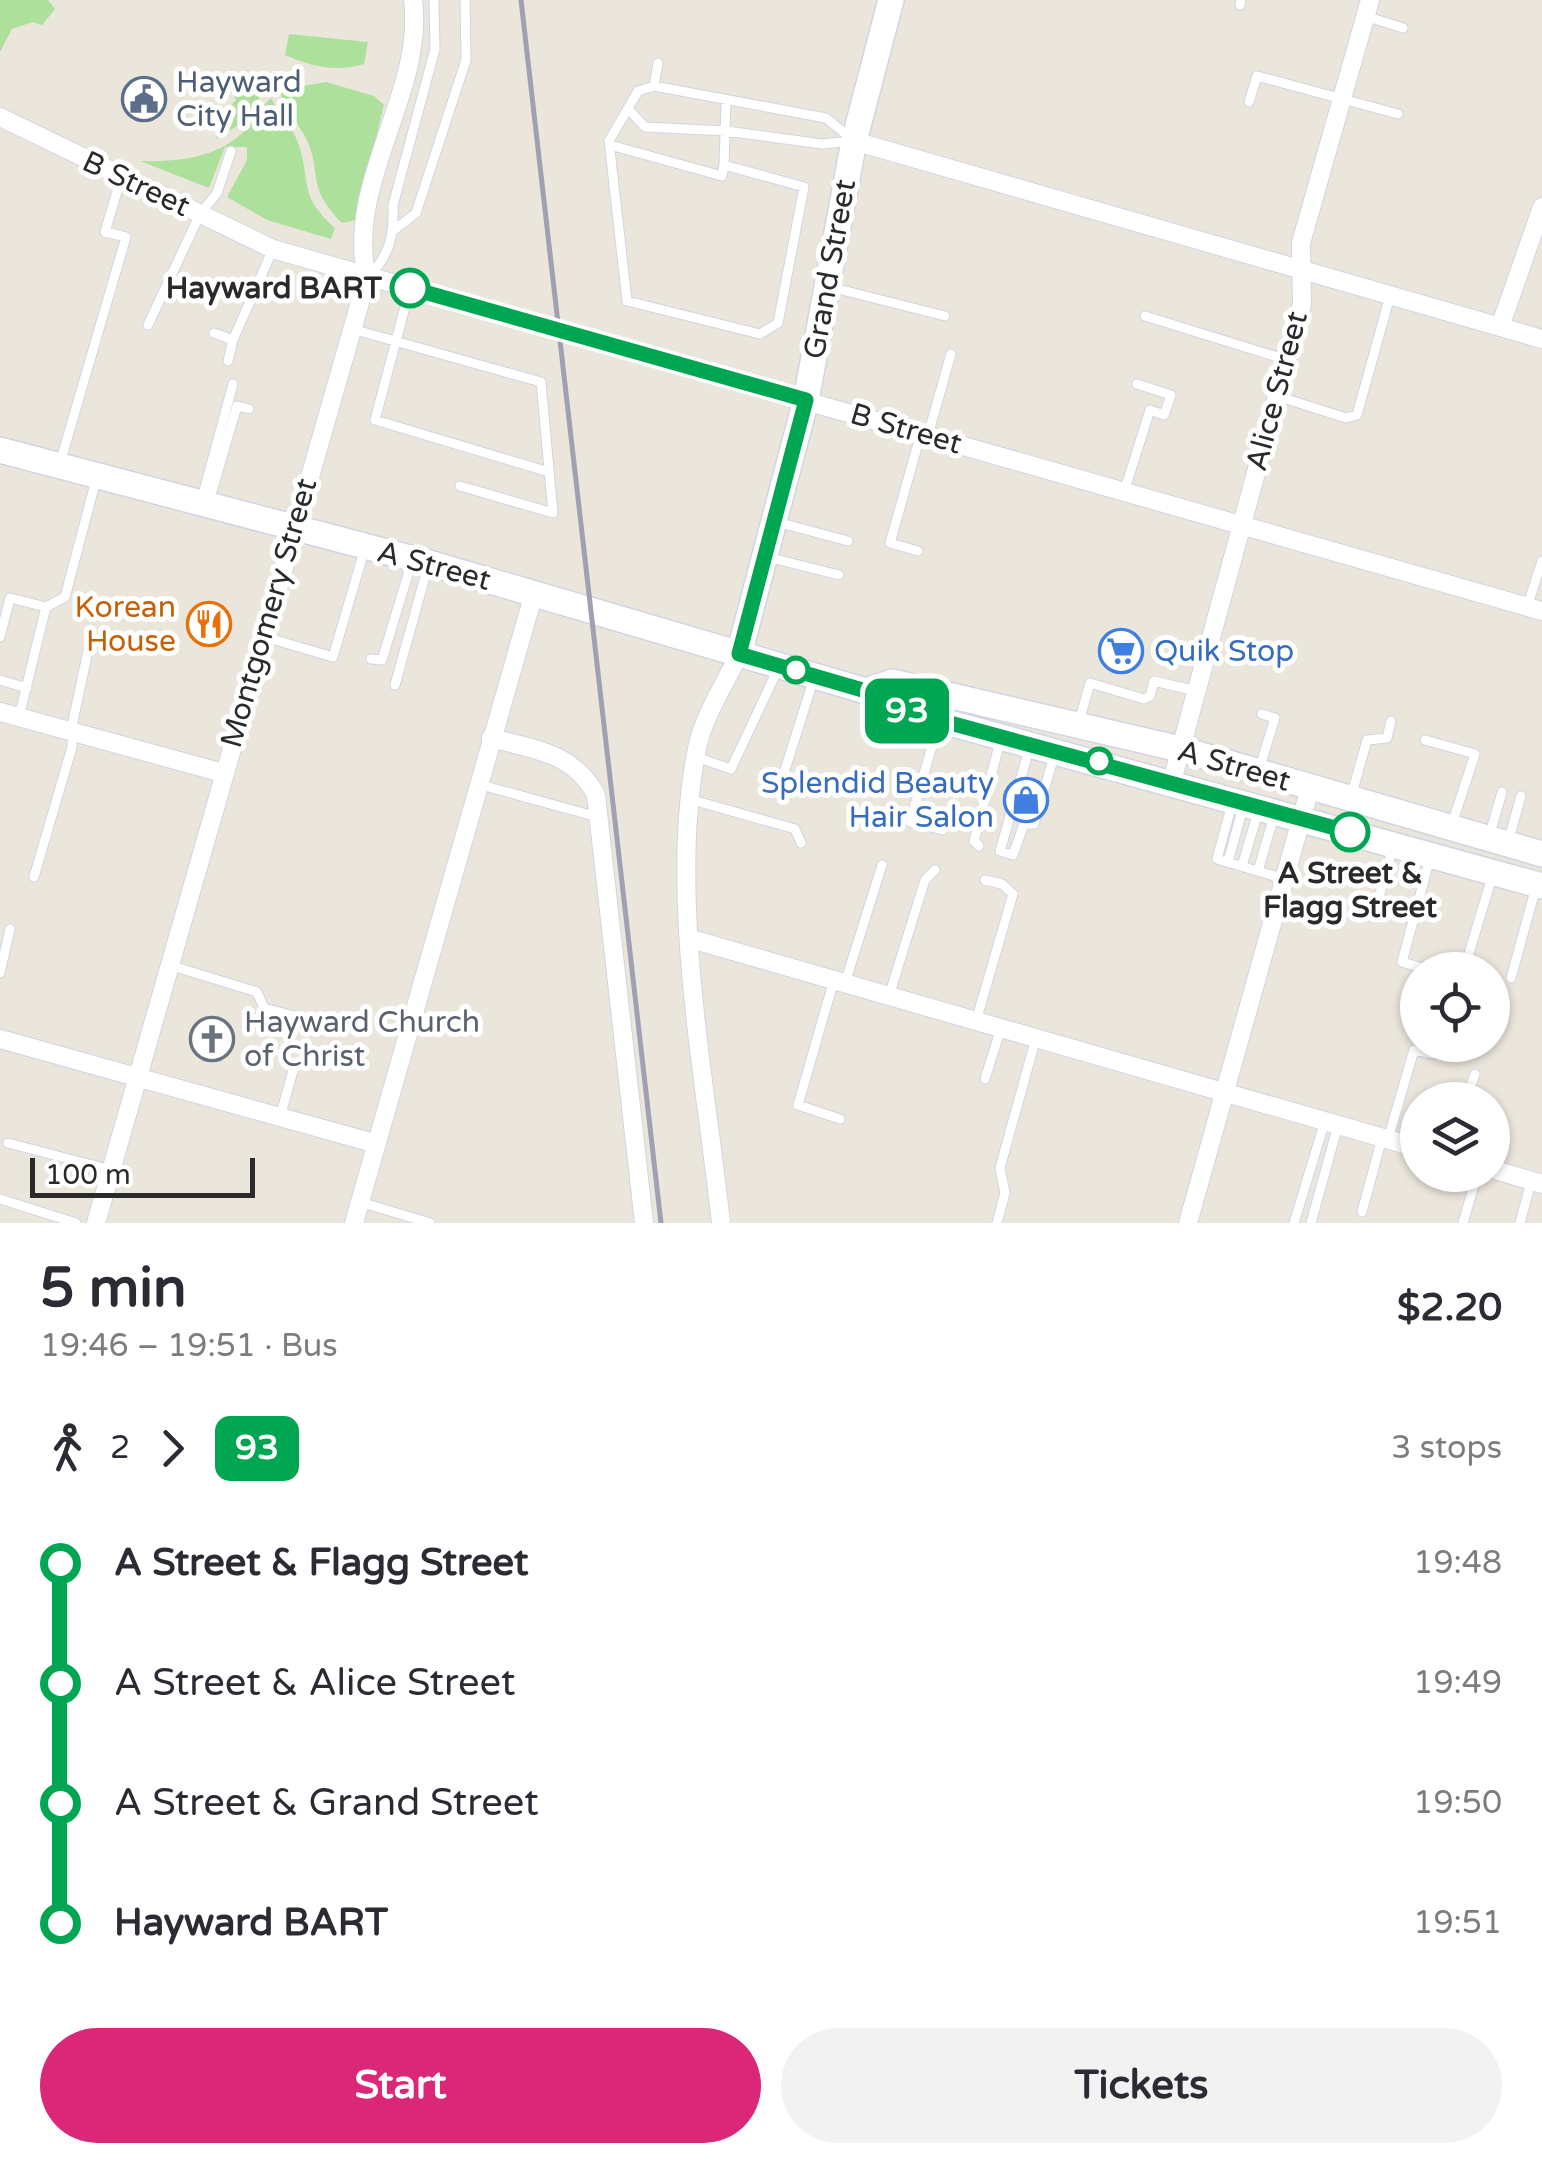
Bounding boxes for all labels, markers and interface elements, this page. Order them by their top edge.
place label: Hayward City Hall [176,64,302,135]
public building icon: Hayward City Hall [121,76,167,122]
street label: B Street [76,143,196,225]
street label: Grand Street [796,176,864,362]
marker: Hayward BART [391,269,429,307]
place label: Hayward BART [166,270,383,307]
street label: Alice Street [1238,307,1316,475]
street label: B Street [846,395,966,463]
street label: Montgomery Street [213,474,325,752]
street label: A Street [373,533,495,599]
place label: Korean House [75,589,176,660]
restaurant icon: Korean House [186,601,232,647]
supermarket icon: Quik Stop [1098,628,1144,674]
place label: Quik Stop [1154,633,1294,670]
unlabelled marker [783,657,809,683]
line badge: 93 [862,678,952,744]
text: 93 [885,690,929,732]
street label: A Street [1173,732,1295,800]
unlabelled marker [1086,748,1112,774]
place label: Splendid Beauty Hair Salon [761,765,994,836]
shop icon: Splendid Beauty Hair Salon [1003,777,1049,823]
marker: A Street & Flagg Street [1331,813,1369,851]
place label: A Street & Flagg Street [1263,855,1437,926]
map controls [1400,952,1510,1192]
button: locate [1400,952,1510,1062]
place label: Hayward Church of Christ [244,1004,480,1075]
church icon: Hayward Church of Christ [189,1016,235,1062]
button: layers [1400,1082,1510,1192]
scale bar [30,1153,255,1198]
text: 100 m [45,1158,131,1192]
text: 5 min [40,1256,187,1322]
text: $2.20 [1397,1285,1502,1331]
text: 19:46 – 19:51 · Bus [40,1327,338,1365]
icon: walk [40,1421,95,1476]
icon: forward [145,1421,200,1476]
text: 93 [235,1427,279,1469]
text: 2 [110,1429,130,1467]
text: 3 stops [1391,1429,1502,1467]
text: A Street & Flagg Street [114,1540,529,1586]
text: 19:48 [1413,1544,1502,1582]
text: A Street & Alice Street [114,1660,516,1706]
text: 19:49 [1413,1664,1502,1702]
text: A Street & Grand Street [114,1780,539,1826]
text: 19:50 [1413,1784,1502,1822]
text: Hayward BART [114,1900,388,1946]
text: 19:51 [1413,1904,1502,1942]
button: Start [40,2028,761,2143]
button: Tickets [781,2028,1502,2143]

